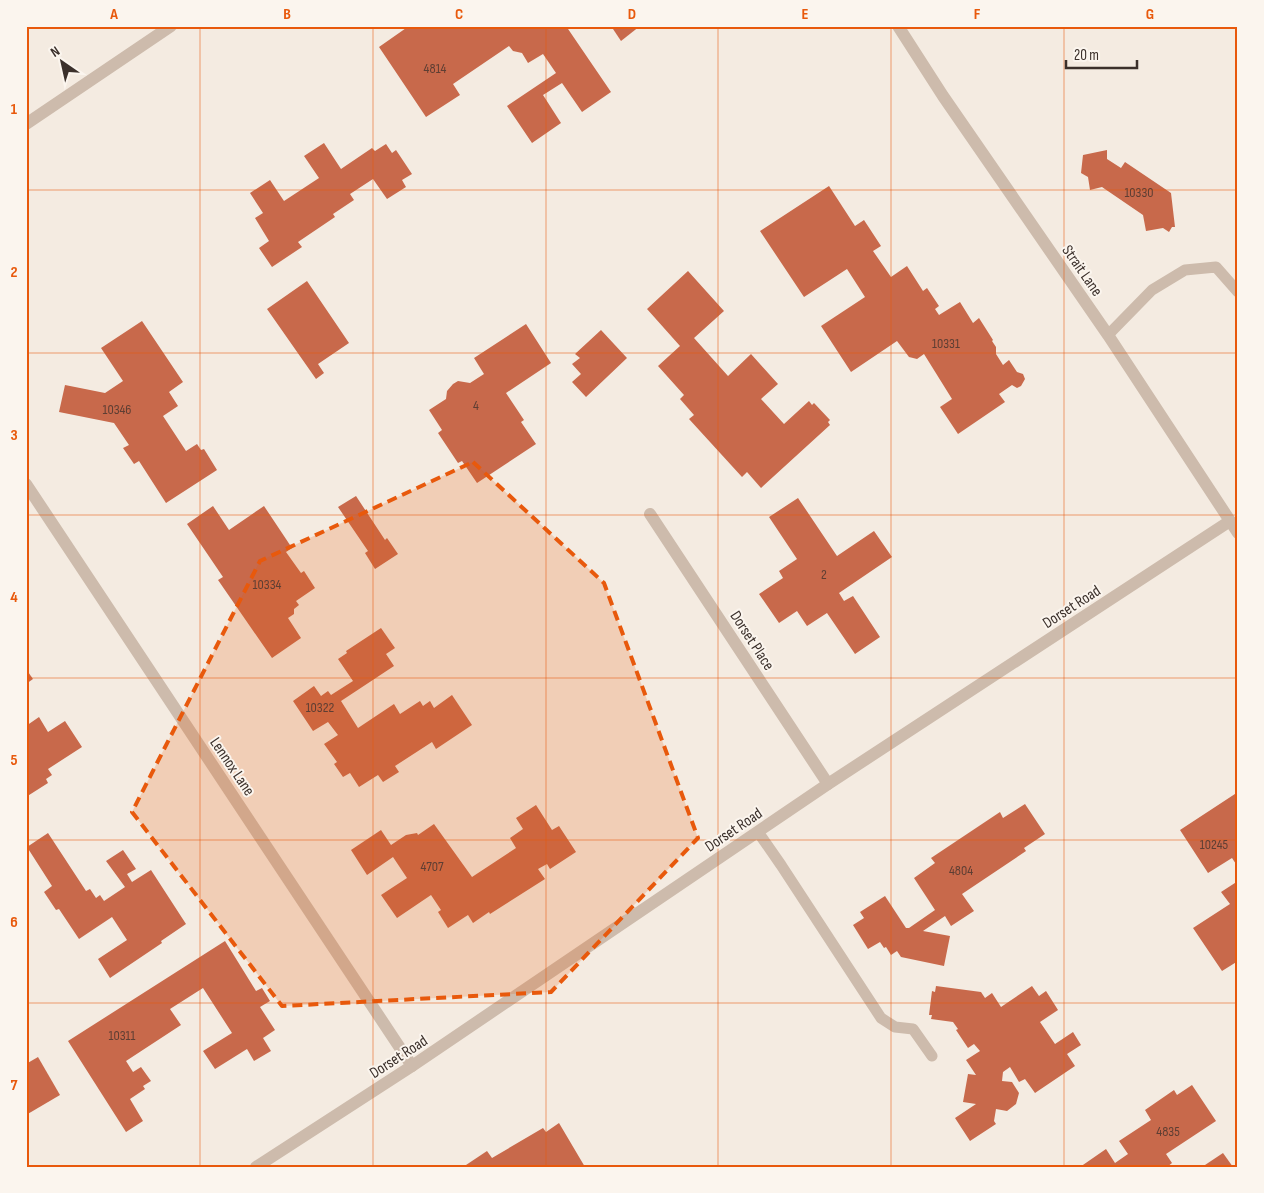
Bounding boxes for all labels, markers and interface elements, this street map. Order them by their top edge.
text: A [109,5,118,24]
text: B [283,5,291,24]
text: C [455,5,463,24]
text: D [628,5,636,24]
text: E [802,5,809,24]
text: F [974,5,981,24]
text: G [1146,5,1154,24]
north arrow [38,38,88,88]
scale bar [1066,38,1138,70]
text: N [47,42,63,61]
text: 20 m [1074,46,1099,65]
house number: 4814 [424,60,447,77]
text: 1 [11,100,18,119]
house number: 10330 [1124,184,1154,201]
street label: Strait Lane [1057,242,1106,300]
text: 2 [10,263,18,282]
house number: 10331 [932,335,960,352]
house number: 4 [473,397,479,414]
house number: 10346 [102,401,132,418]
text: 3 [10,426,18,445]
house number: 2 [821,566,827,583]
house number: 10334 [253,576,282,593]
street label: Dorset Road [1039,582,1104,633]
text: 4 [10,588,18,607]
street label: Dorset Place [726,608,778,674]
house number: 10322 [306,699,335,716]
street label: Lennox Lane [205,734,258,800]
text: 5 [10,751,18,770]
street label: Dorset Road [702,804,766,856]
house number: 10245 [1200,836,1229,853]
house number: 4707 [420,858,444,875]
house number: 4804 [949,862,973,879]
text: 6 [10,913,18,932]
house number: 10311 [109,1027,136,1044]
street label: Dorset Road [366,1032,431,1083]
text: 7 [11,1076,18,1095]
house number: 4835 [1156,1123,1180,1140]

